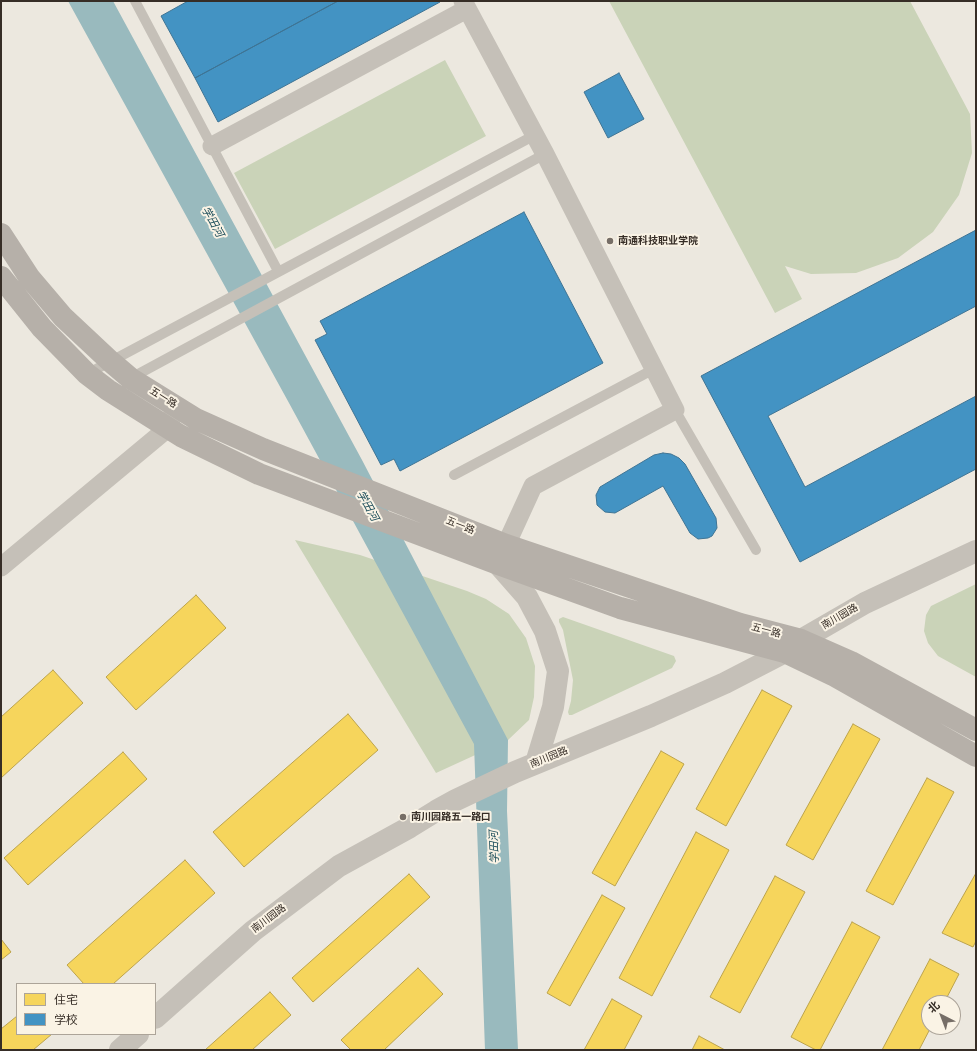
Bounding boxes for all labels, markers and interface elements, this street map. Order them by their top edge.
water label: 学田河 [198,204,226,240]
place label: 南通科技职业学院 [618,235,698,247]
marker: 南通科技职业学院 [605,236,615,246]
street label: 五一路 [147,385,179,411]
water label: 学田河 [353,488,381,524]
street label: 五一路 [444,515,476,537]
street label: 南川园路 [820,602,860,632]
street label: 五一路 [750,621,782,641]
street label: 南川园路 [528,745,570,771]
place label: 南川园路五一路口 [411,811,491,823]
marker: 南川园路五一路口 [398,812,408,822]
water label: 学田河 [488,830,502,864]
street label: 南川园路 [249,902,289,936]
legend [16,983,156,1035]
text: 住宅 [54,991,78,1008]
north arrow [921,995,961,1035]
text: 北 [924,997,943,1016]
text: 学校 [54,1011,78,1028]

